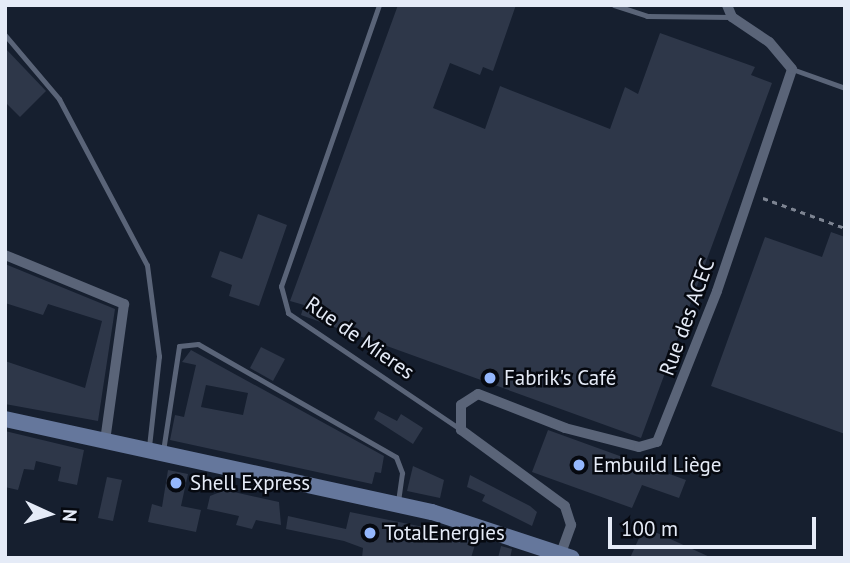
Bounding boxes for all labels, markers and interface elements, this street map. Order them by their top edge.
street label: Rue des ACEC [654,255,720,379]
street label: Rue de Mieres [301,291,419,385]
place label: Fabrik's Café [504,365,616,391]
marker: Fabrik's Café [482,370,498,386]
place label: Embuild Liège [593,452,721,478]
marker: Embuild Liège [571,457,587,473]
place label: Shell Express [190,470,310,496]
marker: Shell Express [168,475,184,491]
north arrow [14,479,84,549]
scale bar [612,504,820,548]
text: N [58,508,82,523]
text: 100 m [621,515,678,542]
place label: TotalEnergies [384,520,505,546]
marker: TotalEnergies [362,525,378,541]

